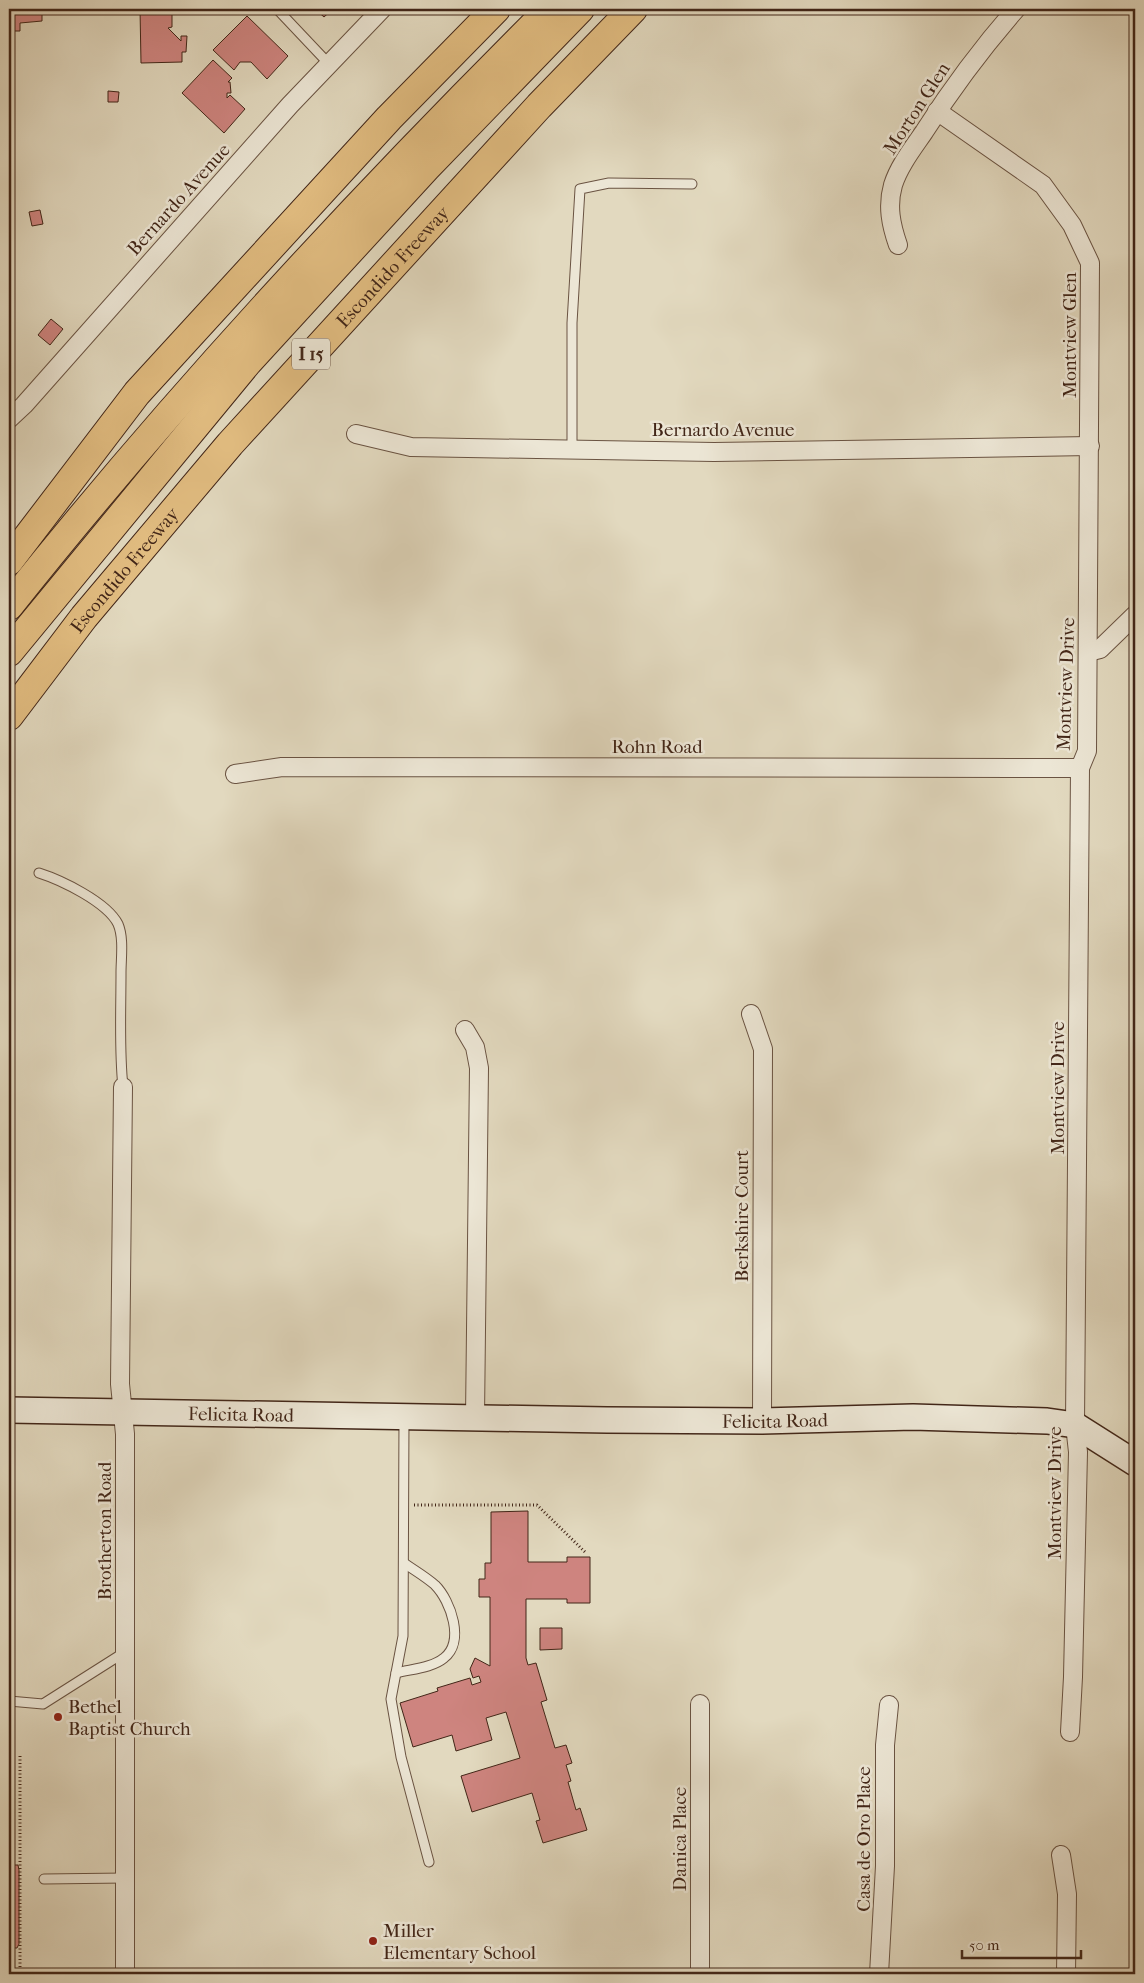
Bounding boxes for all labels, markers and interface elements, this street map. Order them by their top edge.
street label: Morton Glen [879,58,955,159]
street label: Bernardo Avenue [123,139,235,260]
street label: Escondido Freeway [332,201,455,332]
street label: Montview Glen [1059,272,1081,398]
road number: I 15 [292,338,330,369]
street label: Bernardo Avenue [652,419,794,441]
street label: Escondido Freeway [66,503,184,637]
street label: Montview Drive [1053,617,1079,751]
street label: Rohn Road [611,736,703,758]
street label: Montview Drive [1047,1021,1069,1155]
street label: Berkshire Court [731,1150,753,1282]
street label: Felicita Road [188,1403,295,1427]
street label: Felicita Road [722,1409,829,1433]
street label: Montview Drive [1044,1426,1066,1560]
street label: Brotherton Road [94,1461,116,1600]
place label: Bethel Baptist Church [68,1696,191,1740]
marker: Bethel Baptist Church [52,1711,64,1723]
street label: Casa de Oro Place [853,1766,875,1912]
street label: Danica Place [669,1787,691,1891]
place label: Miller Elementary School [383,1920,536,1964]
scale bar [962,1928,1080,1960]
marker: Miller Elementary School [367,1935,379,1947]
text: 50 m [969,1936,1000,1954]

